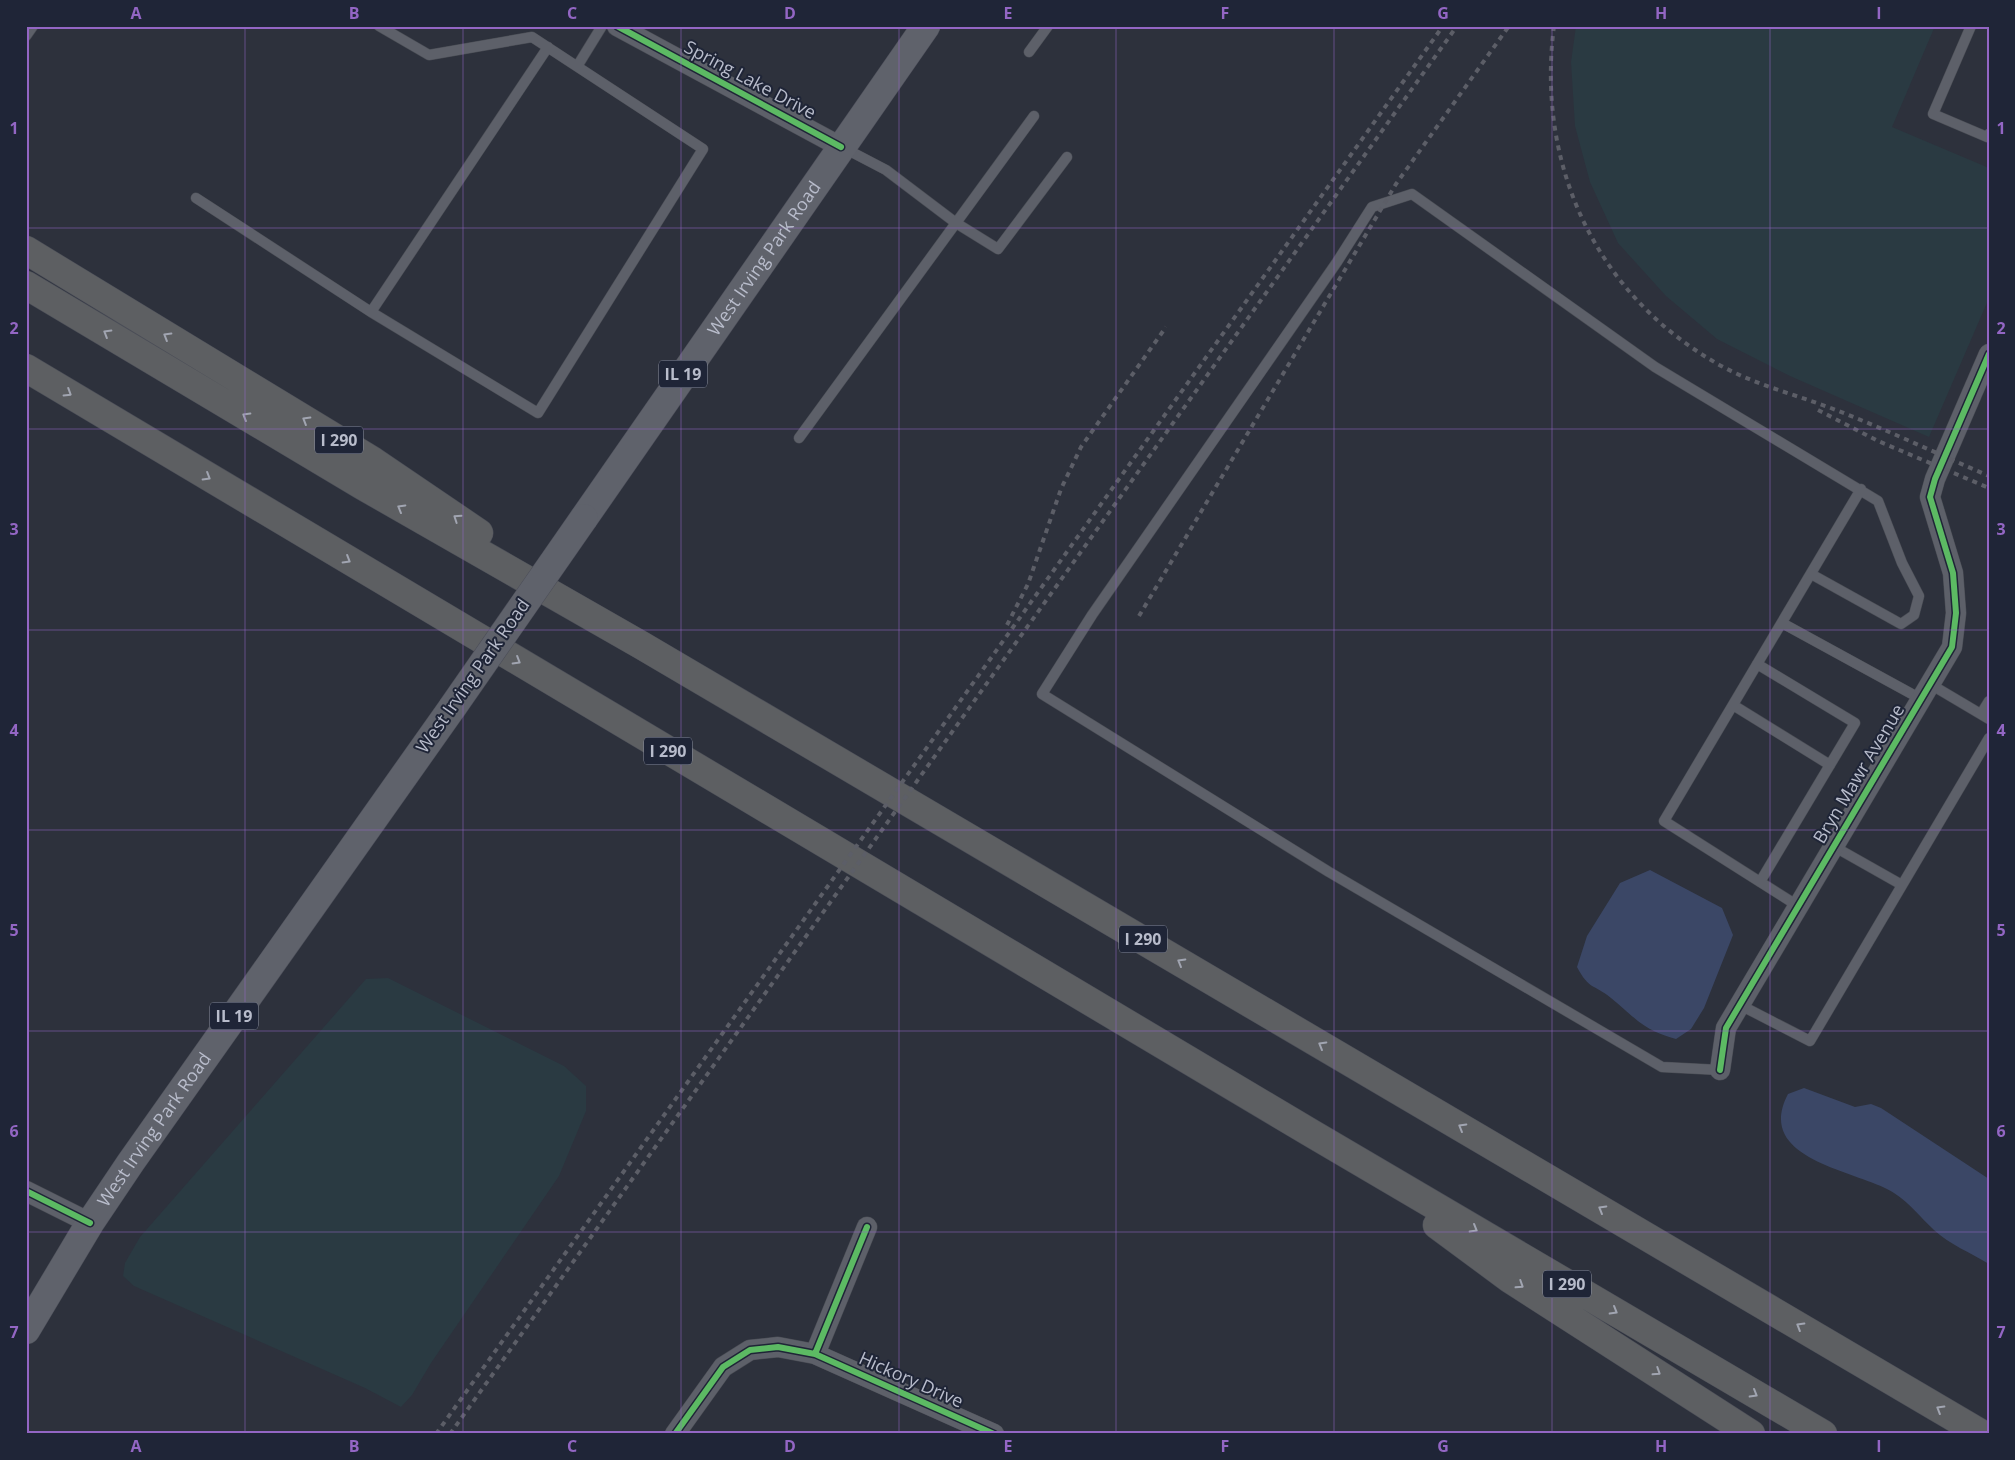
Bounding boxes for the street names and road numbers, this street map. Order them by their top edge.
street label: Spring Lake Drive [680,34,821,124]
street label: West Irving Park Road [701,176,826,340]
road number: IL 19 [659,360,707,388]
road number: I 290 [315,426,363,454]
street label: West Irving Park Road [410,594,535,757]
street label: Bryn Mawr Avenue [1807,699,1909,848]
road number: I 290 [644,738,692,764]
road number: I 290 [1119,926,1167,952]
road number: IL 19 [210,1002,258,1030]
street label: West Irving Park Road [91,1047,216,1211]
road number: I 290 [1543,1270,1591,1298]
street label: Hickory Drive [855,1345,967,1413]

